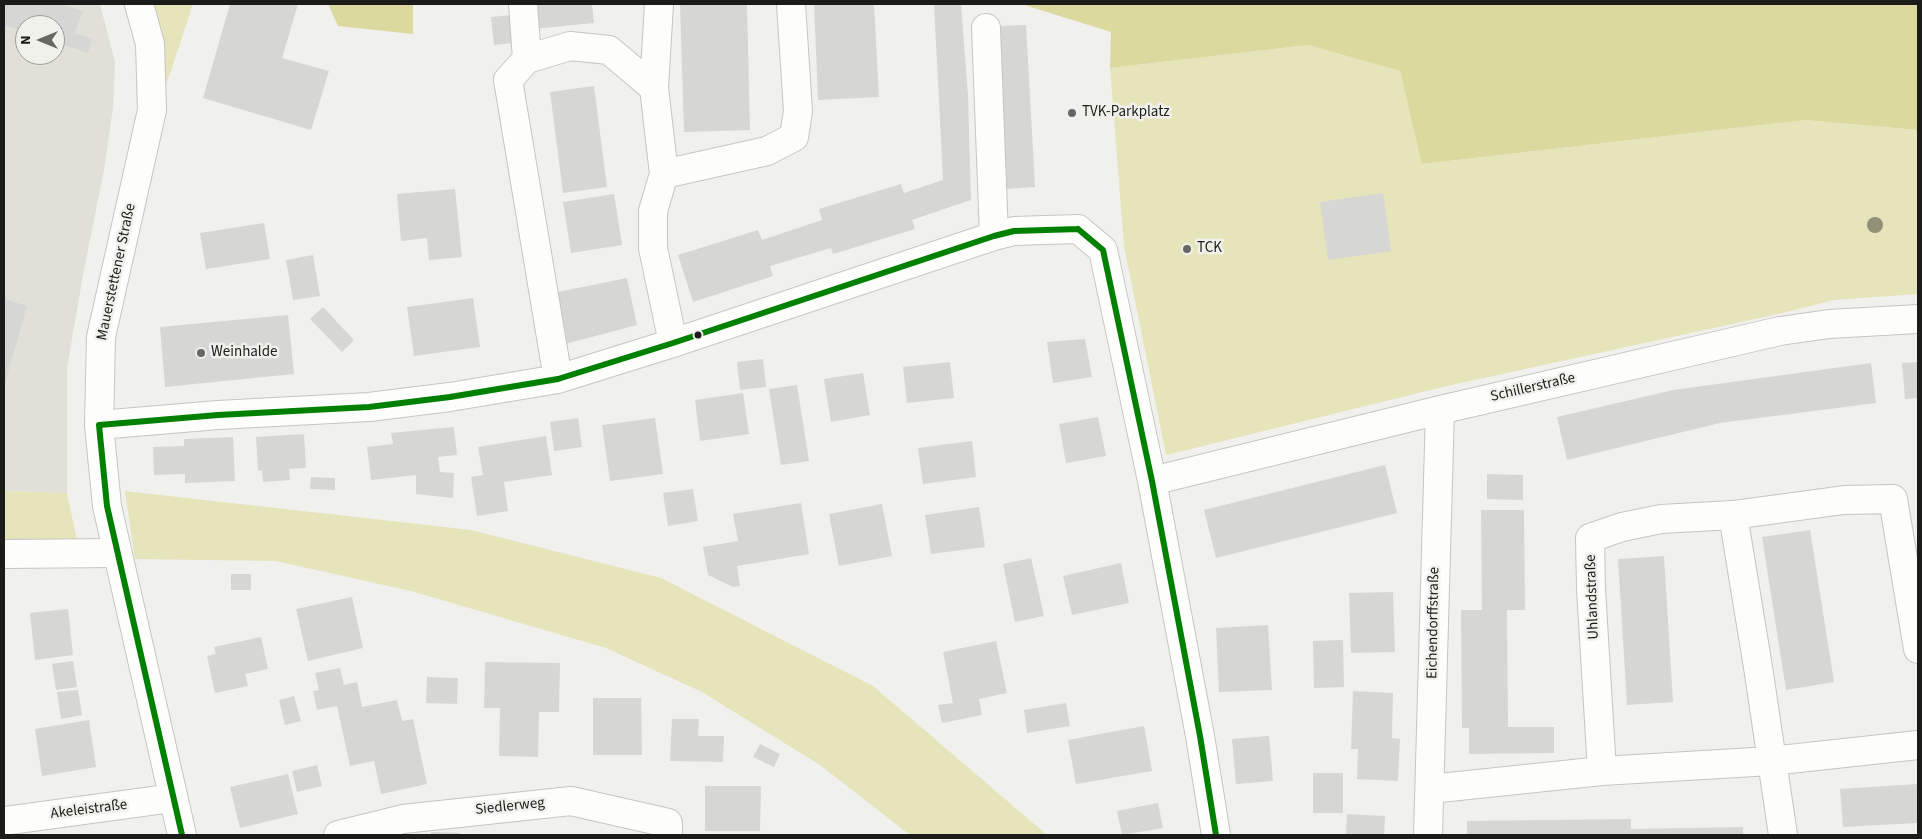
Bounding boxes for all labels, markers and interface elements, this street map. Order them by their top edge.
north arrow [15,15,65,65]
text: N [16,35,36,45]
place label: TVK-Parkplatz [1082,104,1170,122]
marker: TVK-Parkplatz [1066,107,1078,119]
street label: Mauerstettener Straße [94,202,140,342]
place label: TCK [1197,240,1222,258]
marker: TCK [1181,243,1193,255]
unlabelled marker [693,330,703,340]
place label: Weinhalde [211,344,277,362]
marker: Weinhalde [195,347,207,359]
street label: Schillerstraße [1489,370,1577,406]
street label: Uhlandstraße [1583,554,1603,640]
street label: Eichendorffstraße [1424,567,1444,679]
street label: Siedlerweg [474,794,546,820]
street label: Akeleistraße [50,796,128,824]

